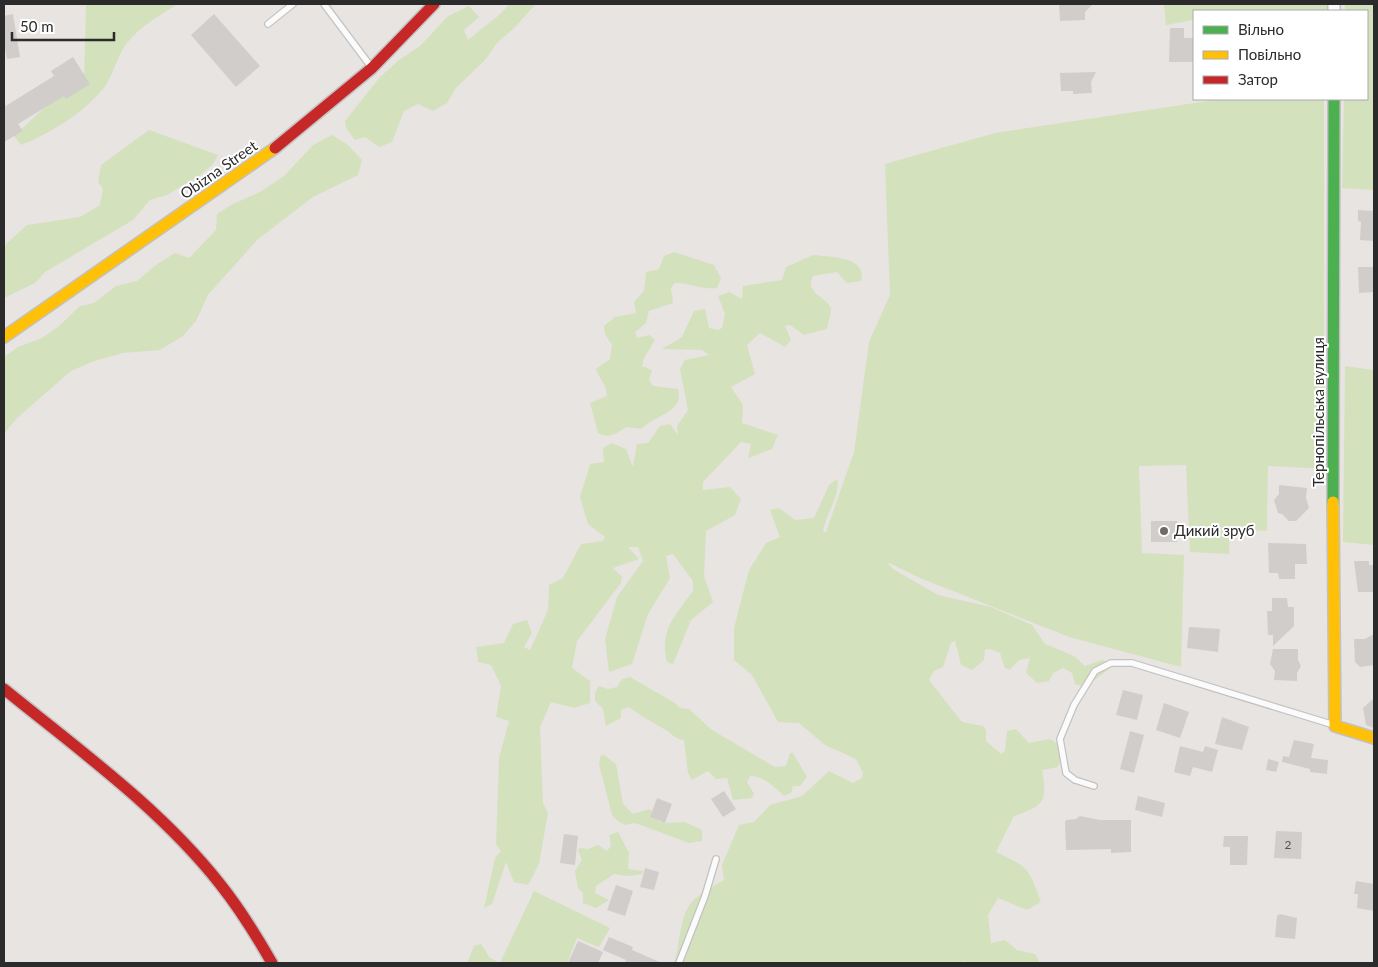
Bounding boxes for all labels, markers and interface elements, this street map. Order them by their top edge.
scale bar [12,10,115,42]
legend [1193,10,1368,100]
text: 50 m [20,17,54,35]
text: Вільно [1238,20,1284,38]
text: Повільно [1238,45,1301,63]
text: Затор [1238,70,1278,88]
street label: Obizna Street [176,136,261,202]
street label: Тернопільська вулиця [1309,337,1327,487]
place label: Дикий зруб [1174,521,1255,539]
marker: Дикий зруб [1158,525,1170,537]
house number: 2 [1285,837,1292,852]

